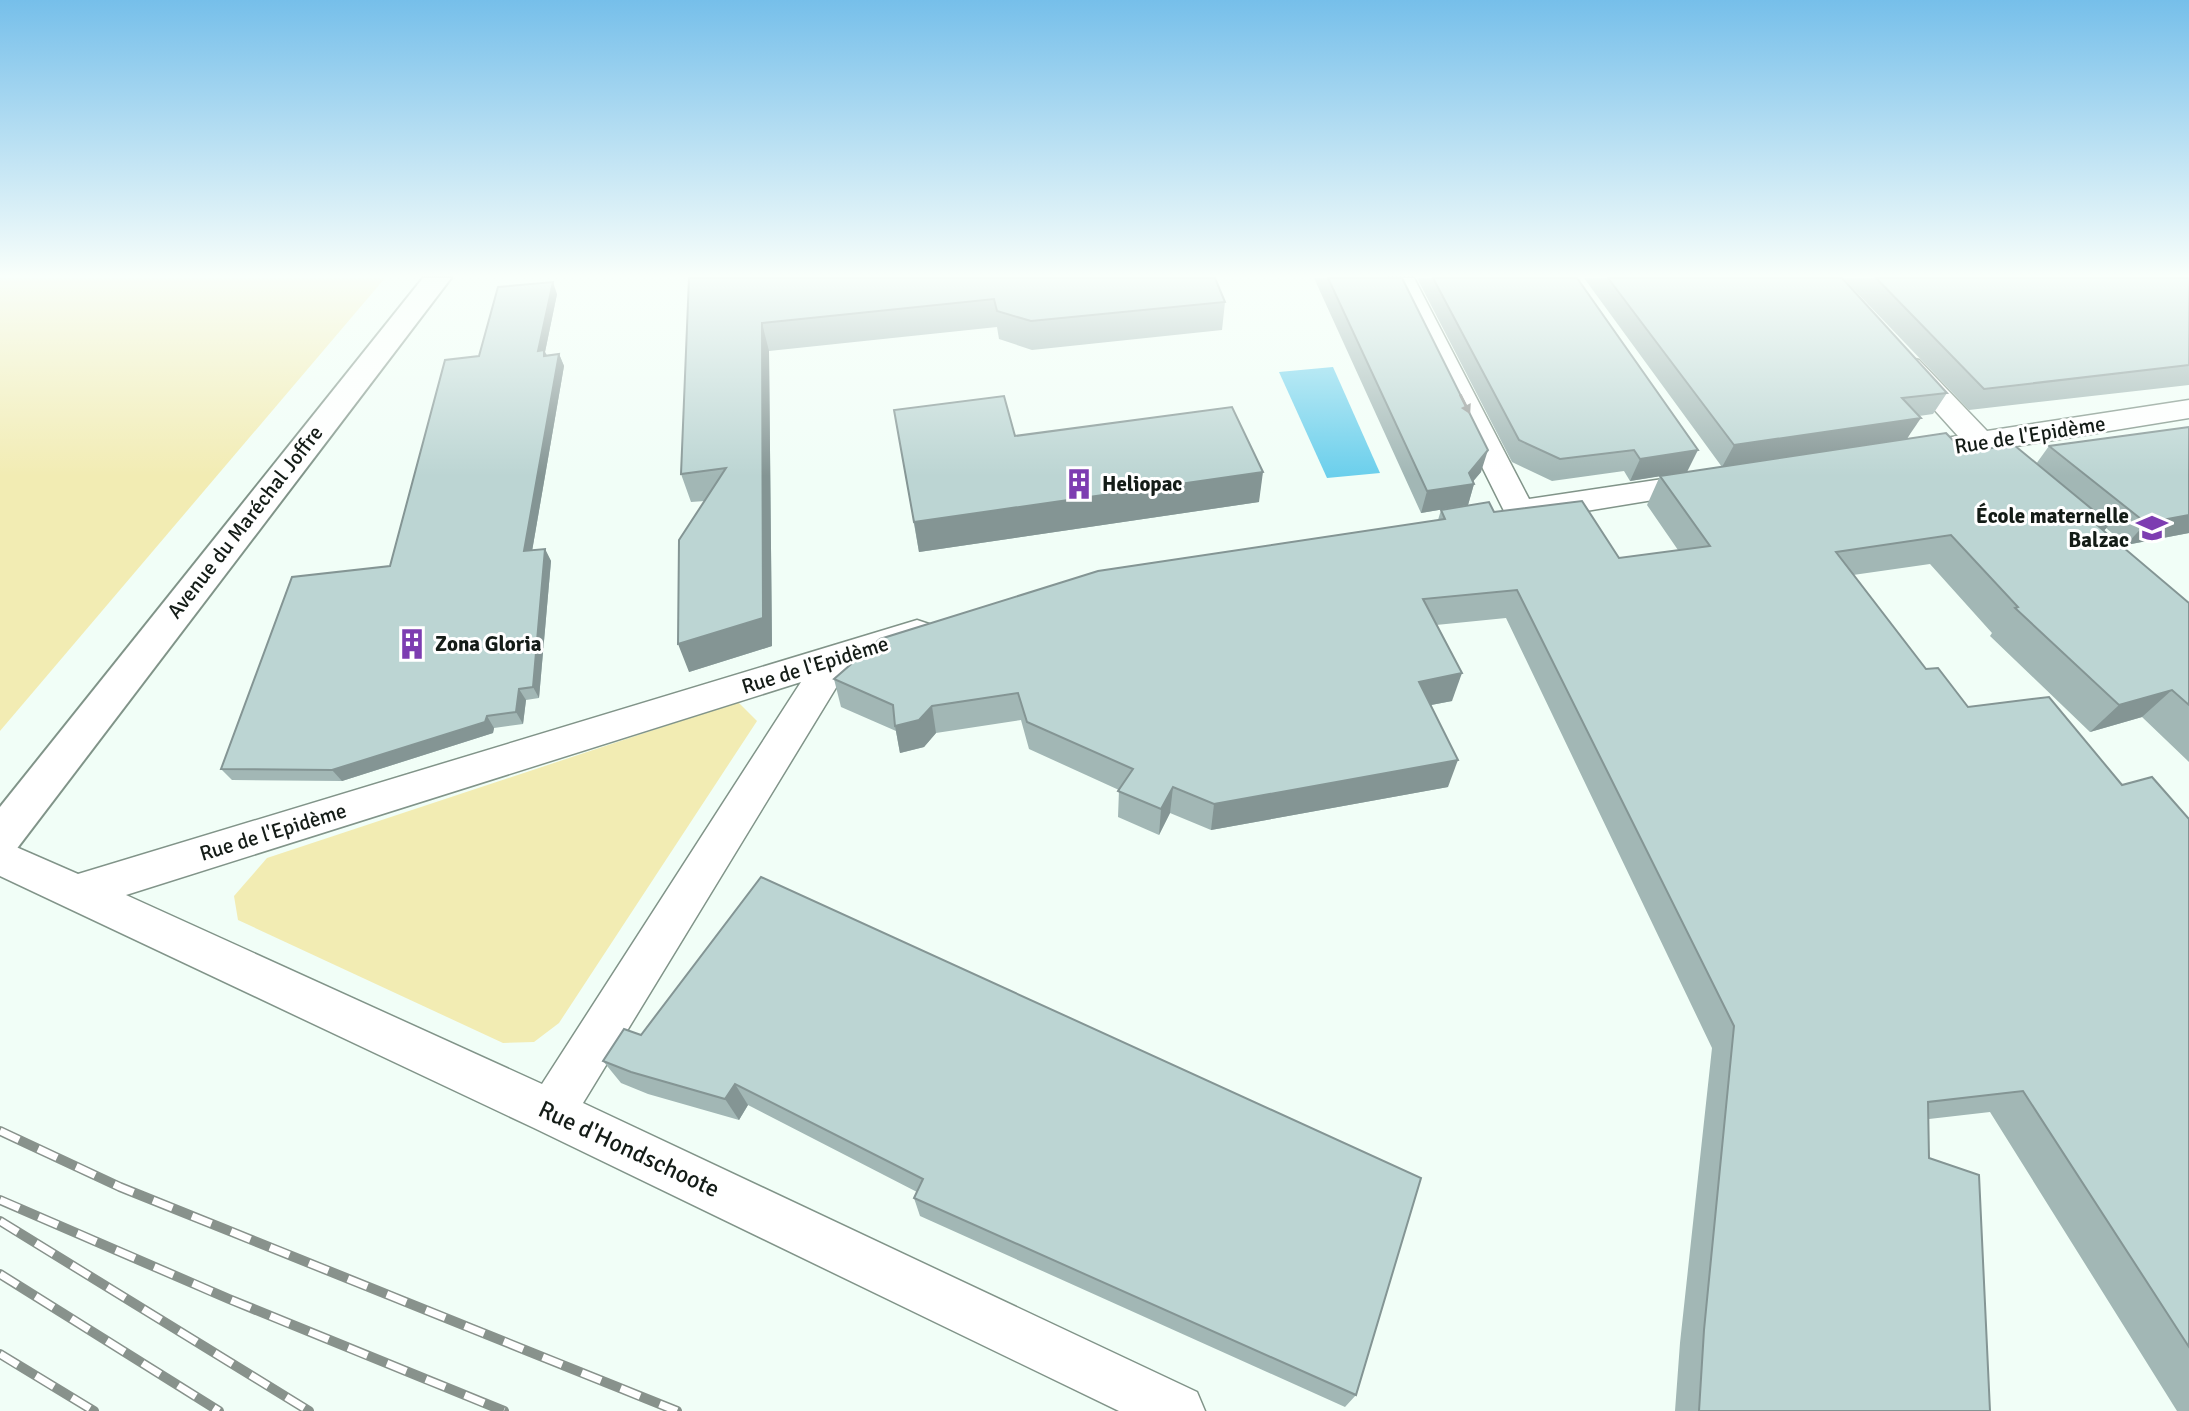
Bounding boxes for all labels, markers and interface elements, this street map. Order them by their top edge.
one-way arrow [1460,394,1471,414]
street label: Rue de l'Epidème [1953,410,2107,460]
street label: Avenue du Maréchal Joffre [162,420,328,624]
building icon: Heliopac [1062,467,1096,501]
place label: Heliopac [1102,471,1182,497]
place label: École maternelle Balzac [1976,502,2129,553]
school or university icon: École maternelle Balzac [2135,511,2169,545]
building icon: Zona Gloria [395,627,429,661]
street label: Rue de l'Epidème [738,630,892,700]
place label: Zona Gloria [435,631,542,657]
street label: Rue de l'Epidème [196,797,350,867]
street label: Rue d'Hondschoote [534,1094,724,1204]

